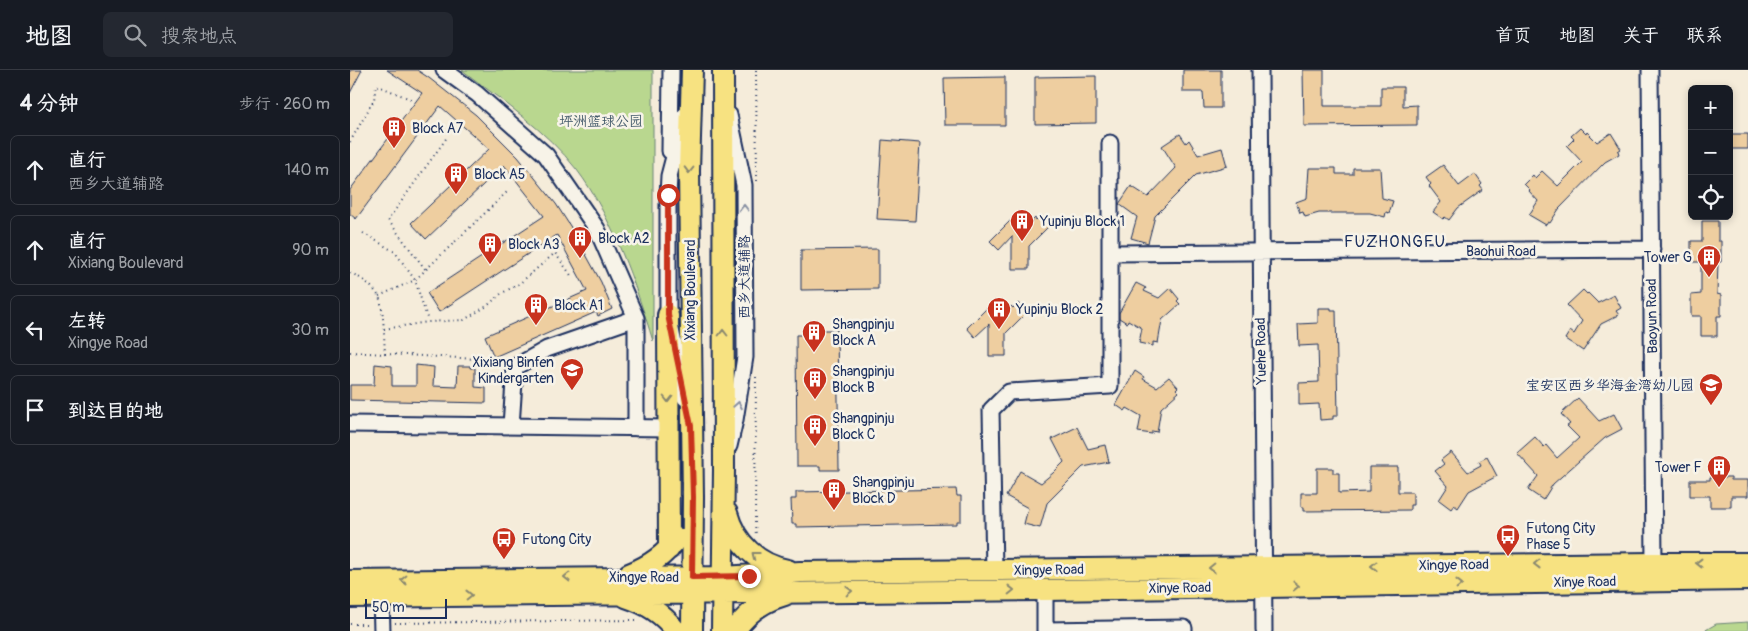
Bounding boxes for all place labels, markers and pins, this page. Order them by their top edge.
building icon: Block A7 [381,115,407,149]
place label: Block A7 [412,120,464,137]
building icon: Block A5 [443,161,469,195]
place label: Block A5 [474,166,525,183]
building icon: Yupinju Block 1 [1009,208,1035,242]
place label: Yupinju Block 1 [1039,213,1125,230]
building icon: Block A2 [567,225,593,259]
place label: Block A2 [598,230,650,247]
building icon: Block A3 [477,231,503,265]
place label: Block A3 [508,236,560,253]
building icon: Tower G [1696,244,1722,278]
place label: Tower G [1644,249,1692,266]
building icon: Block A1 [523,292,549,326]
building icon: Yupinju Block 2 [986,296,1012,330]
place label: Block A1 [554,297,603,314]
place label: Yupinju Block 2 [1015,301,1103,318]
place label: Shangpinju Block A [832,316,895,349]
building icon: Shangpinju Block A [801,319,827,353]
place label: Xixiang Binfen Kindergarten [472,354,554,387]
school or university icon: Xixiang Binfen Kindergarten [559,357,585,391]
place label: Shangpinju Block B [832,363,895,396]
building icon: Shangpinju Block B [802,366,828,400]
school or university icon: 宝安区西乡华海金湾幼儿园 [1698,372,1724,406]
place label: 宝安区西乡华海金湾幼儿园 [1526,377,1694,394]
place label: Shangpinju Block C [832,410,895,443]
building icon: Shangpinju Block C [802,413,828,447]
building icon: Tower F [1706,454,1732,488]
place label: Tower F [1655,459,1702,476]
place label: Shangpinju Block D [852,474,915,507]
building icon: Shangpinju Block D [821,477,847,511]
place label: Futong City Phase 5 [1526,520,1595,553]
bus stop icon: Futong City Phase 5 [1495,523,1521,557]
bus stop icon: Futong City [491,526,517,560]
place label: Futong City [522,531,591,548]

